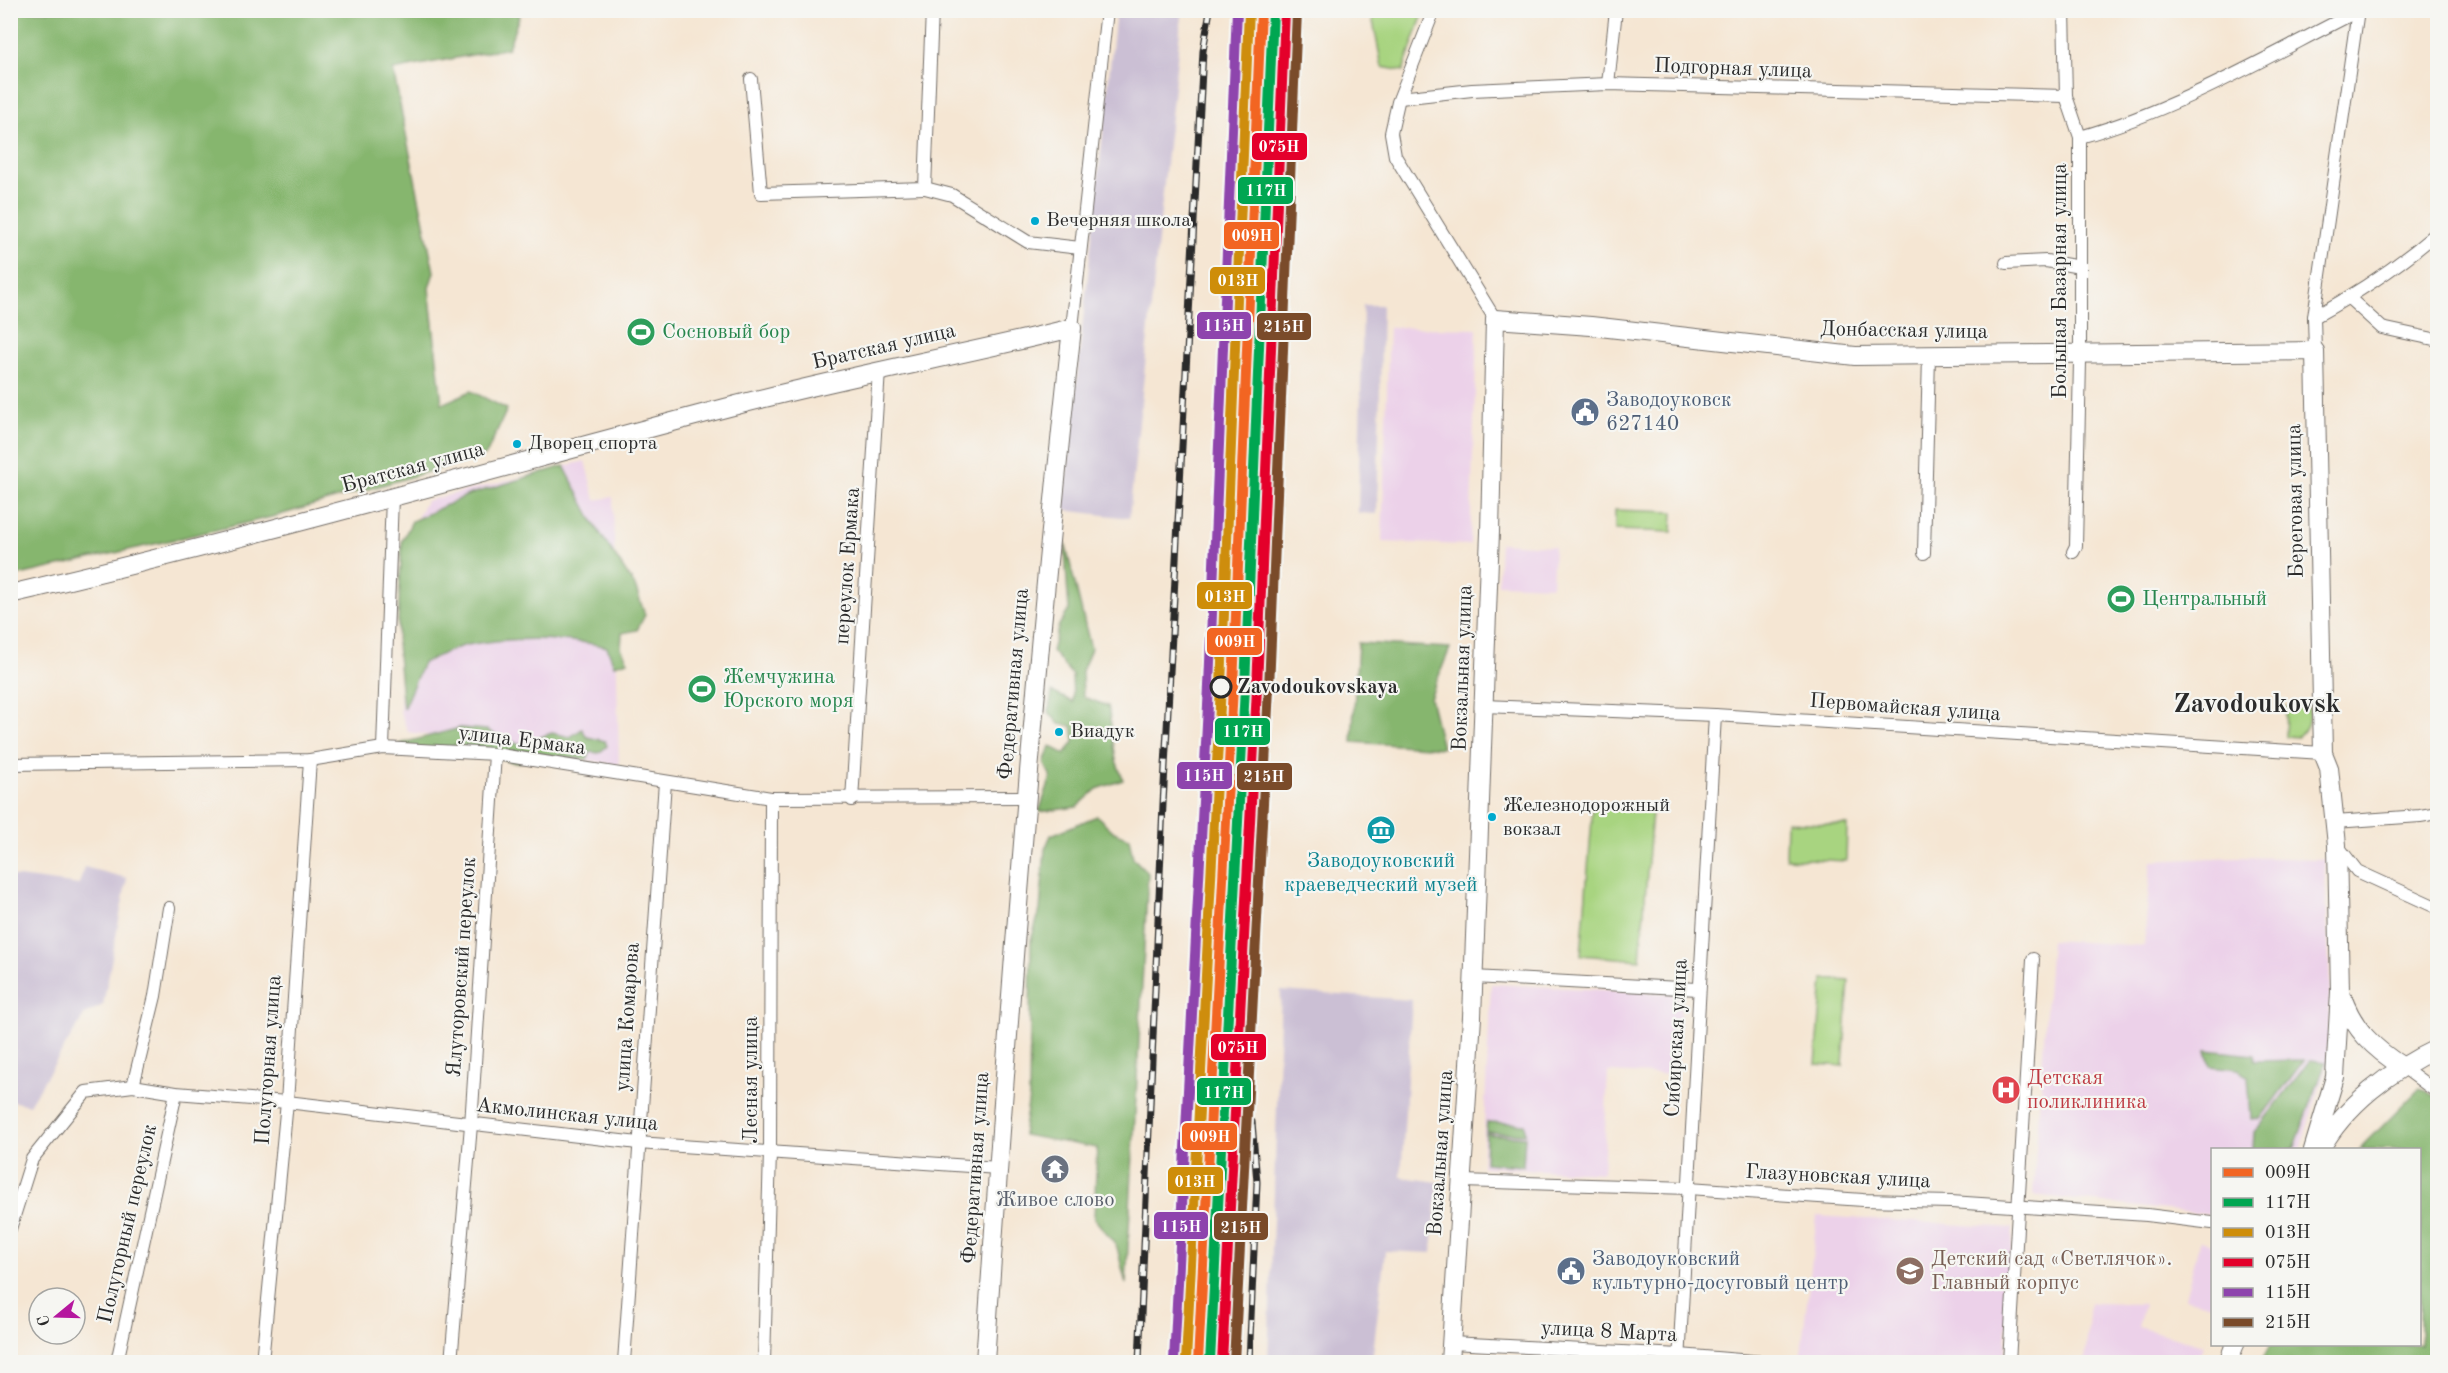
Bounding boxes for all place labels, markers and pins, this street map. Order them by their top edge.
place label: Вечерняя школа [1046,211,1191,231]
marker: Вечерняя школа [1029,215,1041,227]
sports icon: Сосновый бор [625,316,657,348]
place label: Сосновый бор [662,322,790,343]
place label: Заводоуковск 627140 [1606,390,1732,435]
public building icon: Заводоуковск 627140 [1569,396,1601,428]
place label: Дворец спорта [528,434,658,454]
marker: Дворец спорта [511,438,523,450]
sports icon: Центральный [2105,583,2137,615]
place label: Центральный [2142,589,2267,610]
place label: Жемчужина Юрского моря [723,667,854,712]
sports icon: Жемчужина Юрского моря [686,673,718,705]
marker: Zavodoukovskaya [1210,676,1232,698]
place label: Zavodoukovskaya [1237,677,1399,698]
place label: Виадук [1070,722,1135,742]
marker: Виадук [1053,726,1065,738]
place label: Железнодорожный вокзал [1503,796,1670,840]
marker: Железнодорожный вокзал [1486,811,1498,823]
museum icon: Заводоуковский краеведческий музей [1365,814,1397,846]
place label: Заводоуковский краеведческий музей [1284,851,1478,896]
place label: Детская поликлиника [2027,1068,2147,1113]
hospital icon: Детская поликлиника [1990,1074,2022,1106]
temple icon: Живое слово [1039,1153,1071,1185]
place label: Живое слово [995,1190,1115,1211]
place label: Заводоуковский культурно-досуговый центр [1592,1249,1849,1294]
place label: Детский сад «Светлячок». Главный корпус [1931,1249,2172,1294]
public building icon: Заводоуковский культурно-досуговый центр [1555,1255,1587,1287]
school or university icon: Детский сад «Светлячок». Главный корпус [1894,1255,1926,1287]

